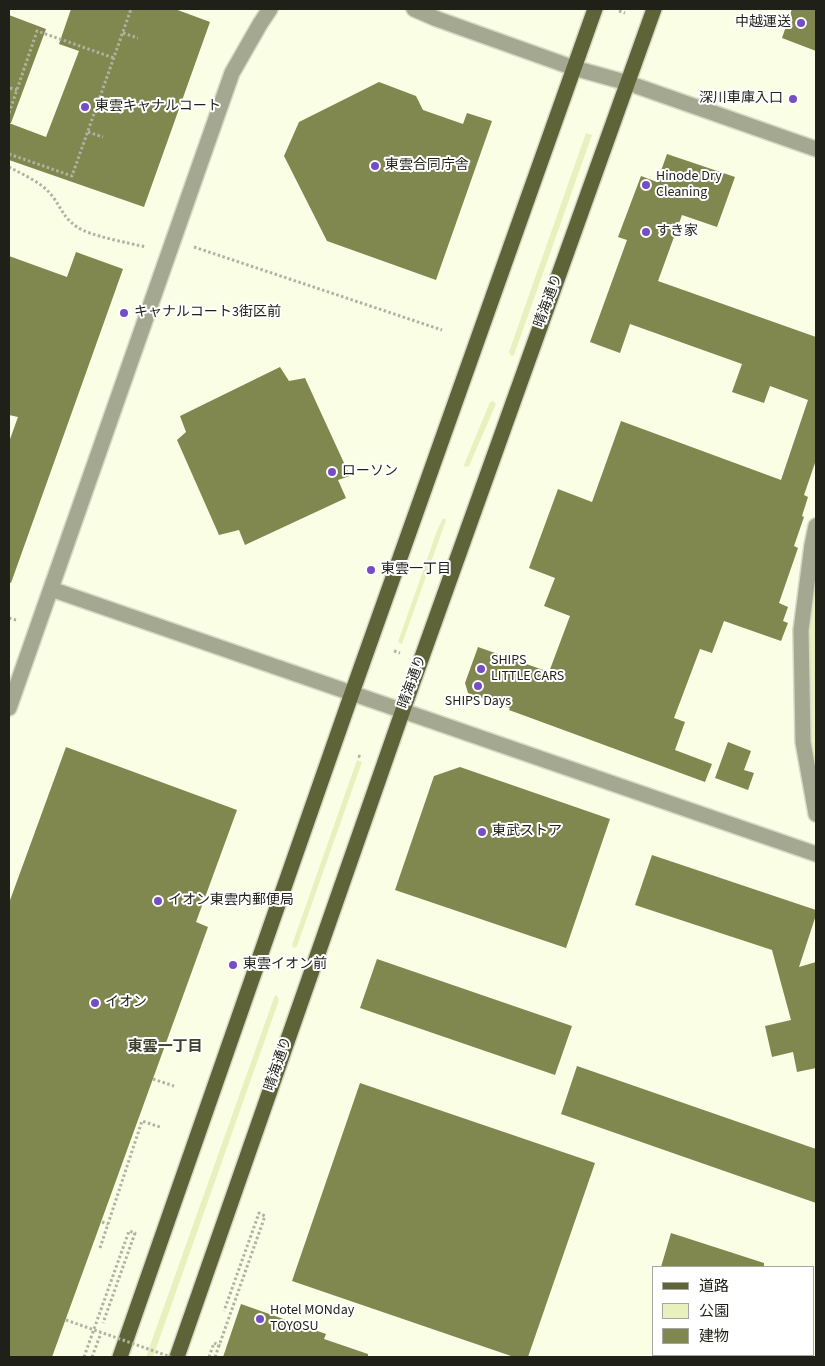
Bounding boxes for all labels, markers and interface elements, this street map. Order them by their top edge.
place label: 中越運送 [735,15,791,31]
marker: 中越運送 [795,17,807,29]
place label: 深川車庫入口 [699,91,783,107]
marker: 深川車庫入口 [787,93,799,105]
place label: 東雲キャナルコート [95,99,221,115]
marker: 東雲キャナルコート [79,101,91,113]
place label: 東雲合同庁舎 [385,158,469,174]
marker: 東雲合同庁舎 [369,160,381,172]
place label: Hinode Dry Cleaning [656,169,722,202]
marker: Hinode Dry Cleaning [640,179,652,191]
place label: すき家 [656,224,698,240]
marker: すき家 [640,226,652,238]
street label: 晴海通り [532,272,566,330]
place label: キャナルコート3街区前 [134,305,281,321]
marker: キャナルコート3街区前 [118,307,130,319]
place label: ローソン [342,464,398,480]
marker: ローソン [326,466,338,478]
place label: 東雲一丁目 [381,562,451,578]
marker: 東雲一丁目 [365,564,377,576]
street label: 晴海通り [396,653,430,711]
place label: SHIPS LITTLE CARS [491,653,564,686]
marker: SHIPS LITTLE CARS [475,663,487,675]
marker: SHIPS Days [472,680,484,692]
place label: SHIPS Days [445,694,511,710]
place label: 東武ストア [492,824,562,840]
marker: 東武ストア [476,826,488,838]
place label: イオン東雲内郵便局 [168,893,294,909]
marker: イオン東雲内郵便局 [152,895,164,907]
place label: 東雲イオン前 [243,957,327,973]
marker: 東雲イオン前 [227,959,239,971]
place label: イオン [105,995,147,1011]
marker: イオン [89,997,101,1009]
street label: 晴海通り [262,1035,296,1093]
district label: 東雲一丁目 [128,1039,202,1057]
legend [652,1266,815,1356]
text: 道路 [699,1276,729,1297]
text: 公園 [699,1301,729,1322]
place label: Hotel MONday TOYOSU [270,1303,354,1335]
marker: Hotel MONday TOYOSU [254,1313,266,1325]
text: 建物 [699,1326,729,1347]

